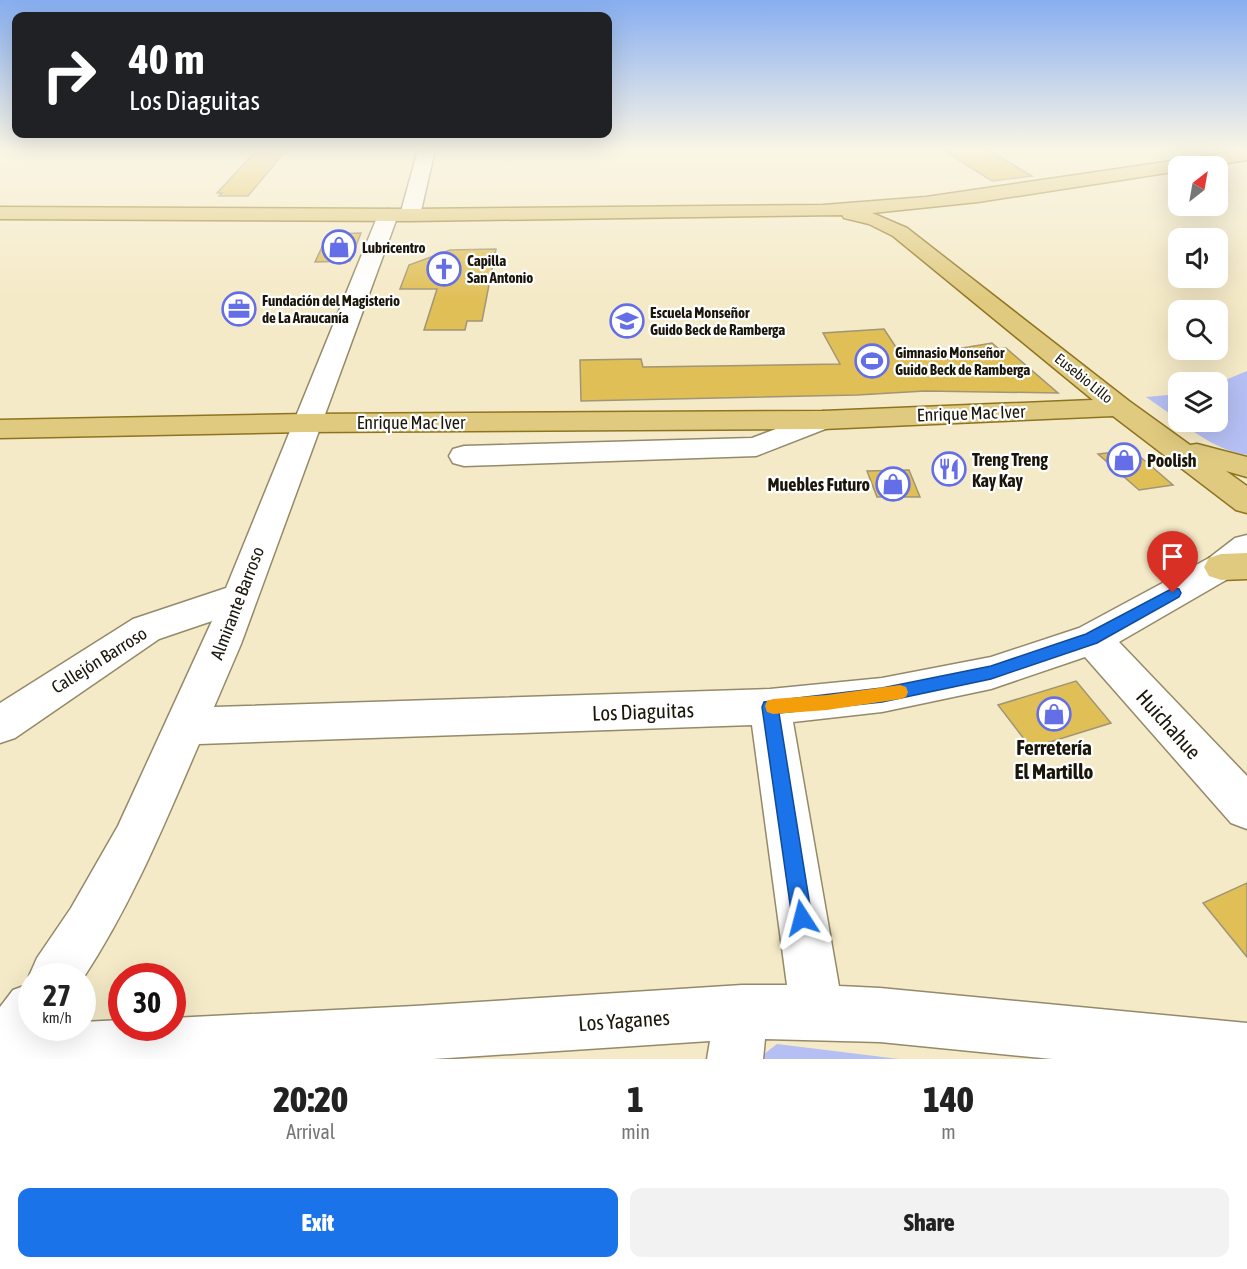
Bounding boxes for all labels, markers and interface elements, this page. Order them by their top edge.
text: 40 m [129,35,204,83]
icon: right [30,36,108,114]
text: Los Diaguitas [129,85,260,116]
north arrow [1168,156,1228,216]
map controls [1168,156,1228,432]
button: sound [1168,228,1228,288]
shop icon: Lubricentro [321,229,357,265]
place label: Lubricentro [362,239,425,256]
church icon: Capilla San Antonio [426,251,462,287]
place label: Capilla San Antonio [467,252,533,286]
office icon: Fundación del Magisterio de La Araucanía [221,291,257,327]
place label: Fundación del Magisterio de La Araucanía [262,292,400,326]
button: search [1168,300,1228,360]
school or university icon: Escuela Monseñor Guido Beck de Ramberga [609,303,645,339]
place label: Escuela Monseñor Guido Beck de Ramberga [650,304,785,338]
sports icon: Gimnasio Monseñor Guido Beck de Ramberga [854,343,890,379]
place label: Gimnasio Monseñor Guido Beck de Ramberga [895,344,1030,378]
street label: Eusebio Lillo [1052,350,1116,406]
button: layers [1168,372,1228,432]
street label: Enrique Mac Iver [916,401,1026,425]
street label: Enrique Mac Iver [357,412,466,433]
shop icon: Poolish [1106,442,1142,478]
place label: Treng Treng Kay Kay [972,449,1048,491]
place label: Poolish [1147,450,1197,471]
restaurant icon: Treng Treng Kay Kay [931,451,967,487]
shop icon: Muebles Futuro [875,466,911,502]
place label: Muebles Futuro [768,474,870,495]
pin [1147,531,1198,593]
icon: arrive [1156,540,1189,573]
street label: Almirante Barroso [206,544,268,662]
street label: Callejón Barroso [47,622,151,698]
street label: Huichahue [1132,684,1206,764]
shop icon: Ferretería El Martillo [1036,696,1072,732]
street label: Los Diaguitas [592,697,694,725]
place label: Ferretería El Martillo [1015,735,1094,783]
position arrow [770,886,834,950]
speed limit sign: 30 [108,963,186,1041]
text: 27 [43,978,71,1012]
street label: Los Yaganes [577,1005,671,1035]
text: km/h [42,1009,72,1026]
text: 20:20 [273,1078,348,1120]
text: 1 [627,1078,644,1120]
text: 140 [923,1078,974,1120]
text: Arrival [286,1120,335,1143]
text: min [621,1120,650,1143]
text: m [941,1120,956,1143]
button: Exit [18,1188,618,1257]
button: Share [630,1188,1229,1257]

